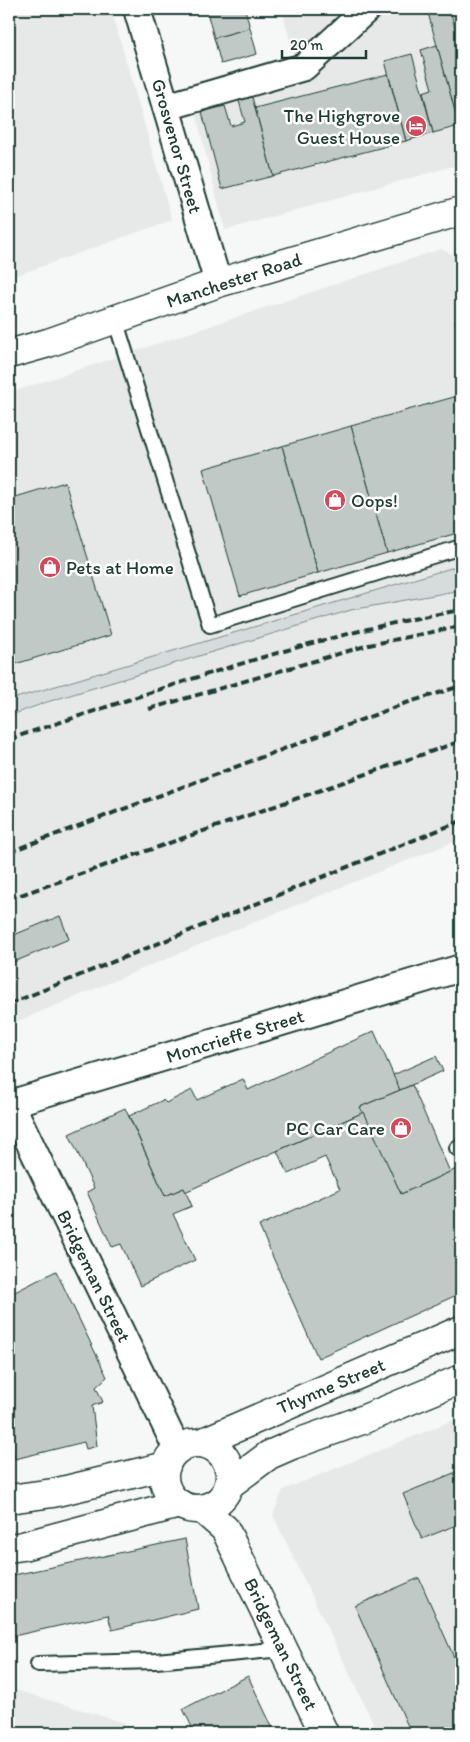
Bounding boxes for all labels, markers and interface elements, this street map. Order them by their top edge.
scale bar [282,28,366,60]
text: 20 m [290,36,324,54]
street label: Grosvenor Street [147,76,207,216]
place label: The Highgrove Guest House [284,104,400,149]
hotel icon: The Highgrove Guest House [404,114,428,138]
street label: Manchester Road [163,247,305,313]
shop icon: Oops! [323,488,347,512]
place label: Oops! [351,489,398,512]
shop icon: Pets at Home [38,555,62,579]
place label: Pets at Home [66,556,174,579]
street label: Moncrieffe Street [163,1004,307,1068]
shop icon: PC Car Care [389,1116,413,1140]
place label: PC Car Care [286,1117,385,1140]
street label: Bridgeman Street [52,1206,136,1346]
street label: Thynne Street [273,1353,389,1419]
street label: Bridgeman Street [239,1574,323,1714]

